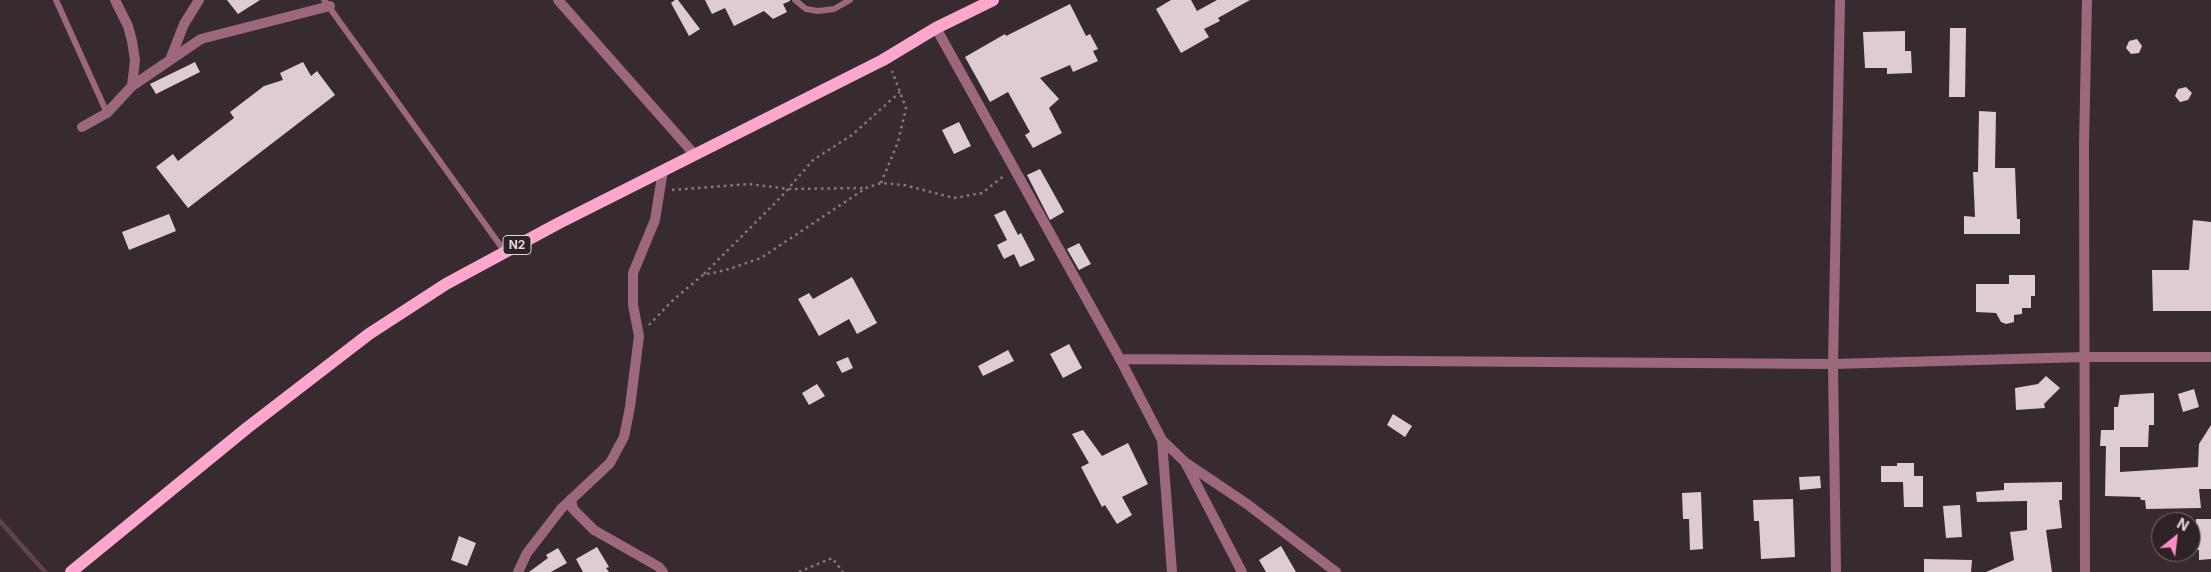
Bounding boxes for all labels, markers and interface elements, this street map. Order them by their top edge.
road number: N2 [503,236,531,254]
north arrow [2151,512,2201,562]
text: N [2174,514,2192,534]

